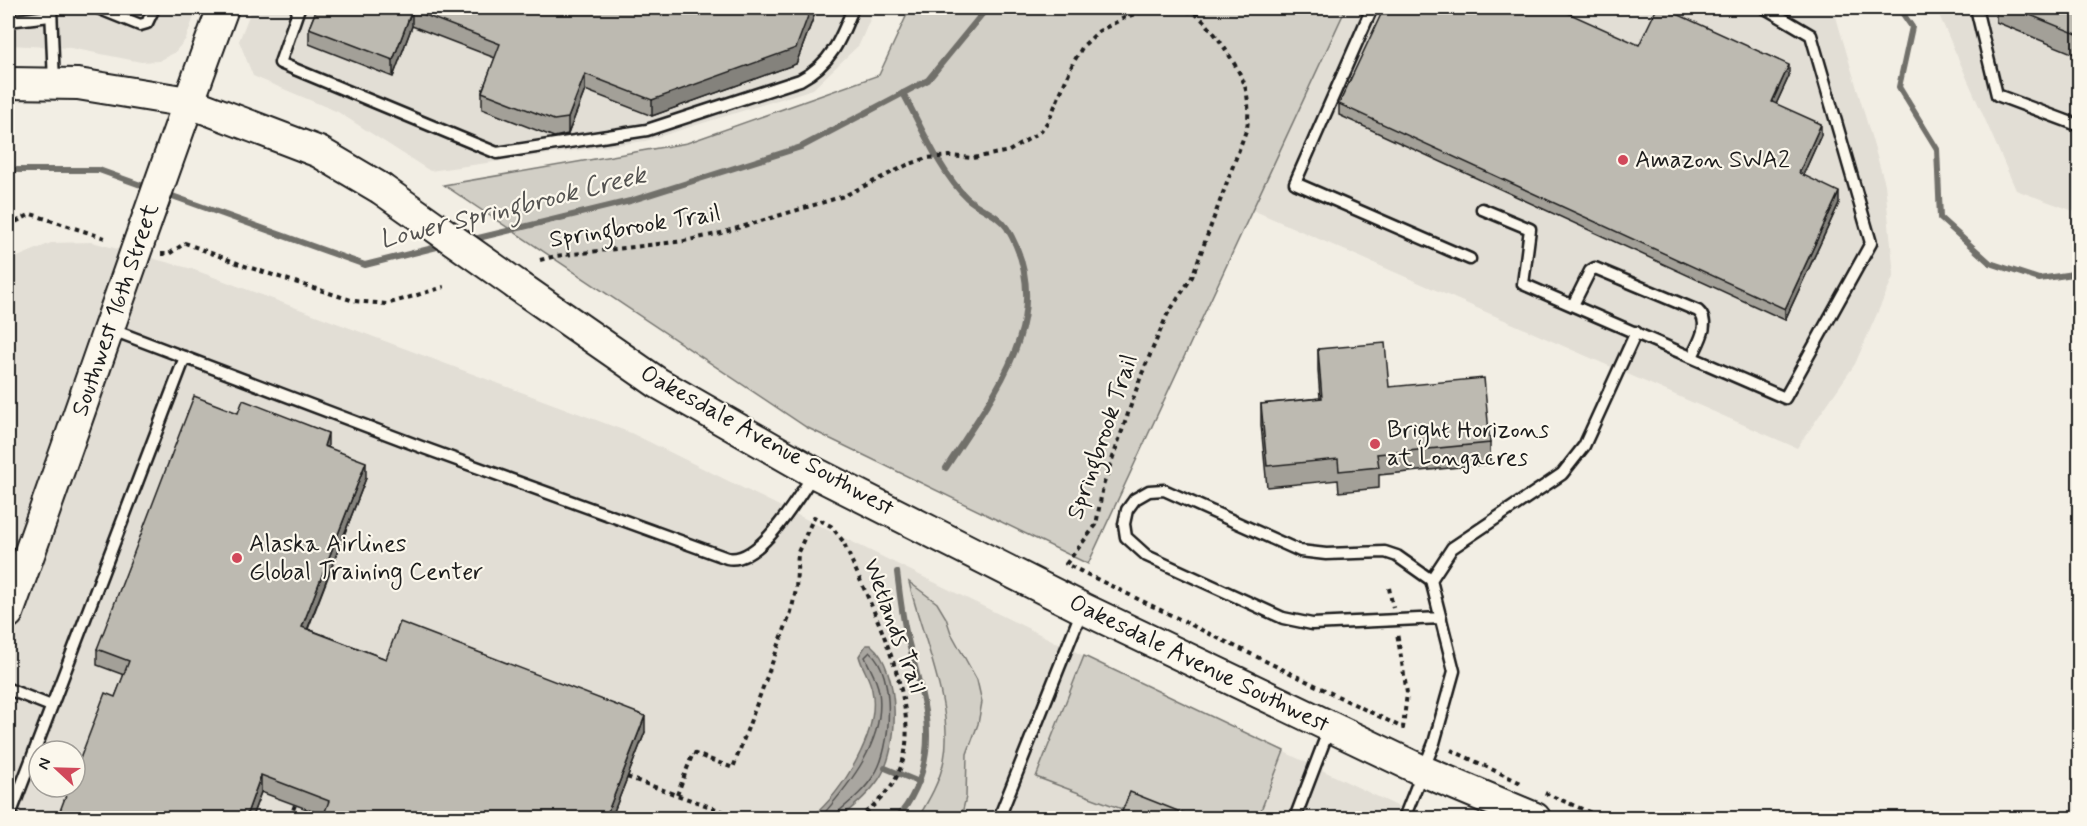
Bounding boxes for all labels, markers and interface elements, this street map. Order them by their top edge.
place label: Amazon SWA2 [1635,145,1790,176]
marker: Amazon SWA2 [1616,153,1630,167]
water label: Lower Springbrook Creek [376,158,652,260]
street label: Springbrook Trail [547,198,723,259]
street label: Southwest 16th Street [65,200,167,420]
street label: Springbrook Trail [1060,350,1149,525]
street label: Oakesdale Avenue Southwest [635,358,900,524]
place label: Bright Horizons at Longacres [1387,415,1549,474]
marker: Bright Horizons at Longacres [1368,437,1382,451]
place label: Alaska Airlines Global Training Center [249,529,483,590]
marker: Alaska Airlines Global Training Center [230,551,244,565]
street label: Wetlands Trail [855,554,933,698]
street label: Oakesdale Avenue Southwest [1064,587,1335,741]
north arrow [27,739,87,799]
text: N [33,755,56,773]

